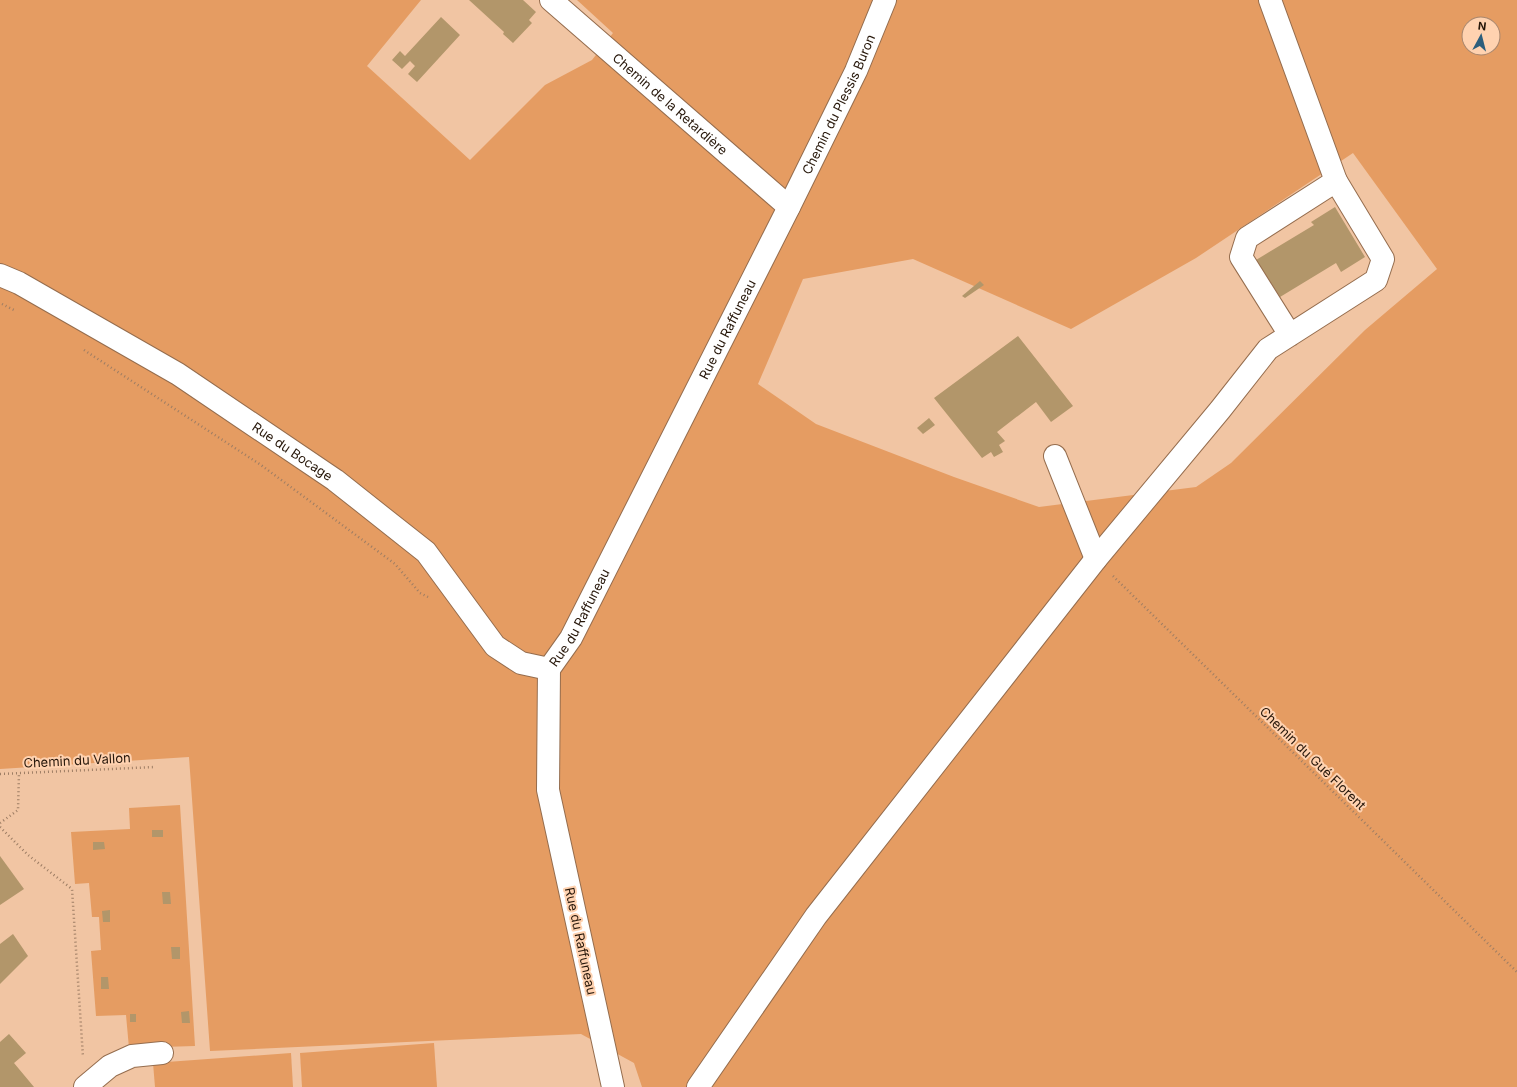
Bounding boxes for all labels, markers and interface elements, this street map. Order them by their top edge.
north arrow [1461,16,1501,56]
text: N [1477,19,1487,34]
street label: Chemin du Plessis Buron [798,32,878,177]
street label: Chemin de la Retardière [609,49,731,158]
street label: Rue du Raffuneau [695,277,759,382]
street label: Rue du Bocage [249,419,336,484]
street label: Rue du Raffuneau [546,566,613,669]
street label: Chemin du Gué Florent [1257,703,1369,813]
street label: Chemin du Vallon [23,749,131,771]
street label: Rue du Raffuneau [562,886,600,996]

